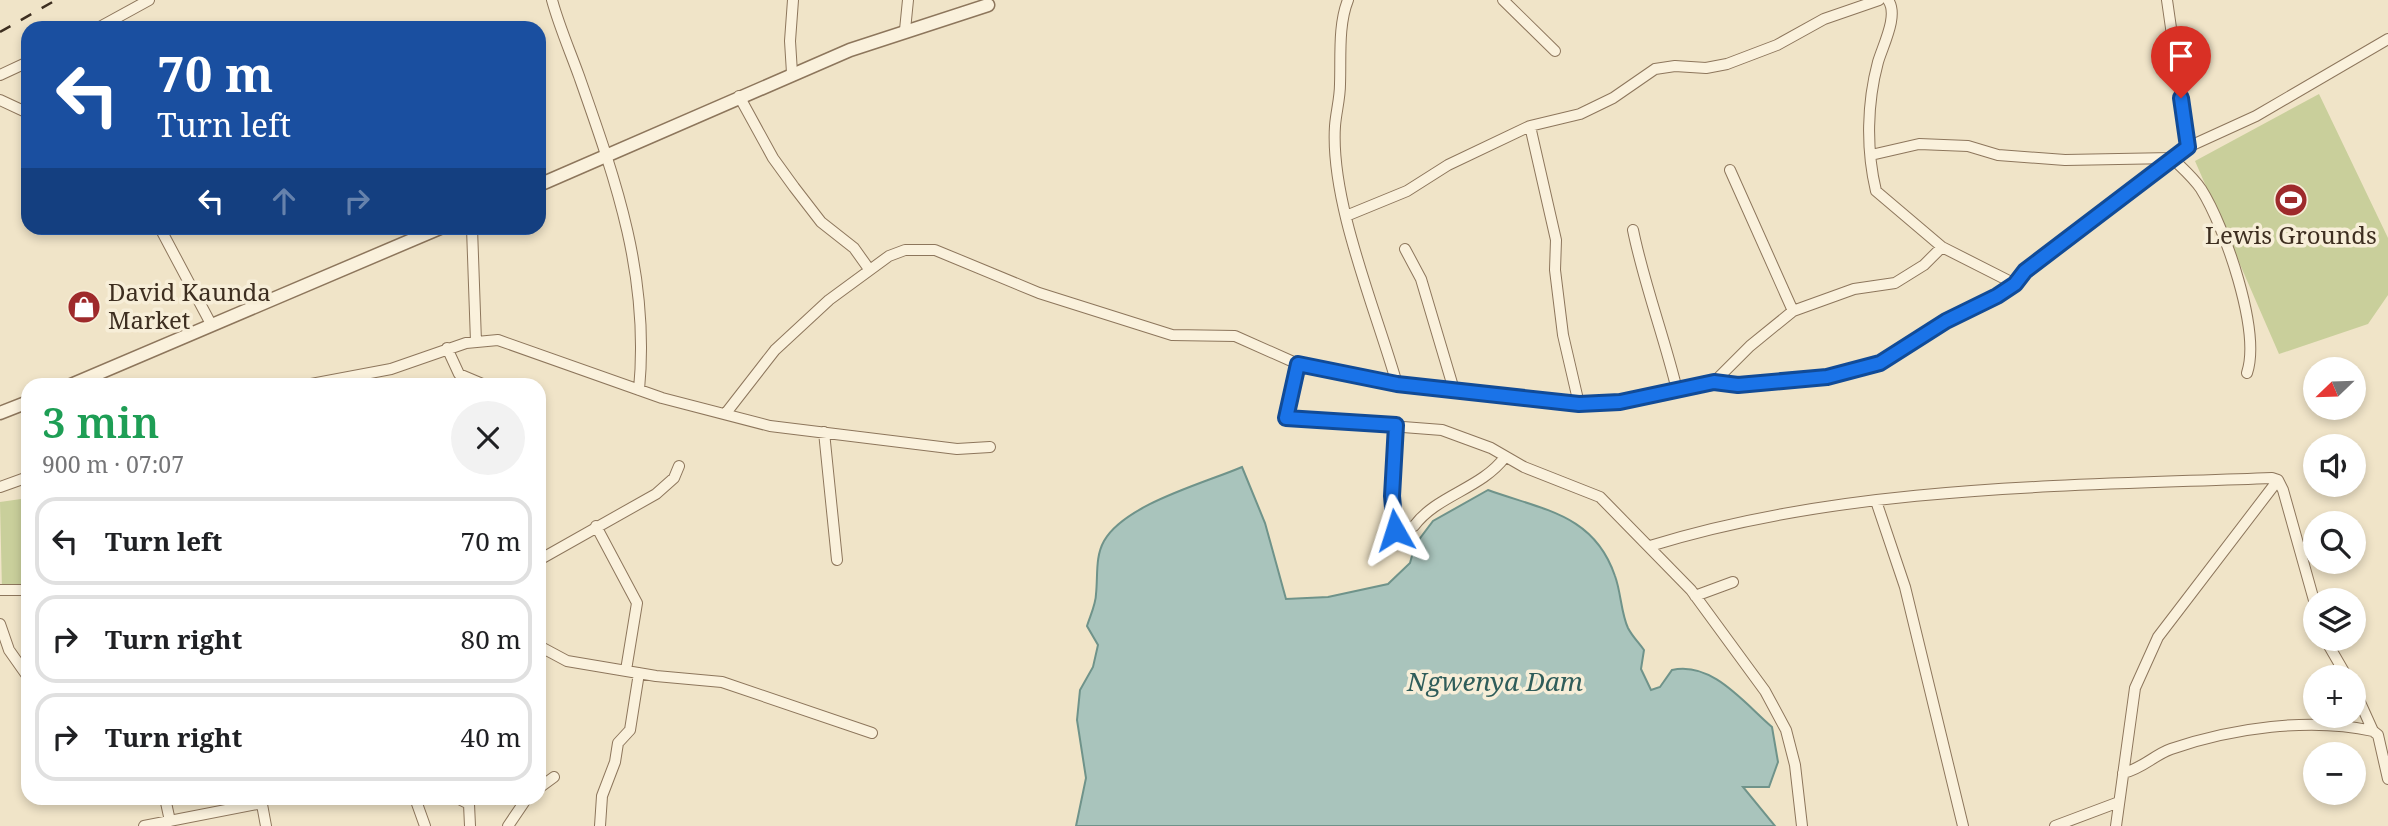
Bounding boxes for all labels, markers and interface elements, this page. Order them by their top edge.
pin [2151,26,2211,98]
icon: arrive [2162,37,2200,75]
text: 70 m [157,40,273,106]
icon: left [42,49,133,140]
text: Turn left [157,103,291,146]
sports icon: Lewis Grounds [2272,181,2310,219]
icon: left [192,182,230,220]
icon: ahead [265,182,303,220]
icon: right [338,182,376,220]
place label: Lewis Grounds [2205,218,2377,251]
place label: David Kaunda Market [108,275,271,336]
shop icon: David Kaunda Market [65,288,103,326]
north arrow [2303,357,2366,420]
map controls [2303,357,2366,805]
text: 3 min [42,393,159,450]
button: close [451,401,525,475]
button: sound [2303,434,2366,497]
text: 900 m · 07:07 [42,448,184,480]
position arrow [1358,493,1432,567]
button: search [2303,511,2366,574]
icon: left [46,522,84,560]
text: Turn left [105,523,222,559]
text: 70 m [461,523,521,559]
button: layers [2303,588,2366,651]
icon: right [46,620,84,658]
text: Turn right [105,621,242,657]
text: 80 m [461,621,521,657]
water label: Ngwenya Dam [1406,663,1583,699]
button: + [2303,665,2366,728]
icon: right [46,718,84,756]
text: Turn right [105,719,242,755]
text: 40 m [461,719,521,755]
button: − [2303,742,2366,805]

